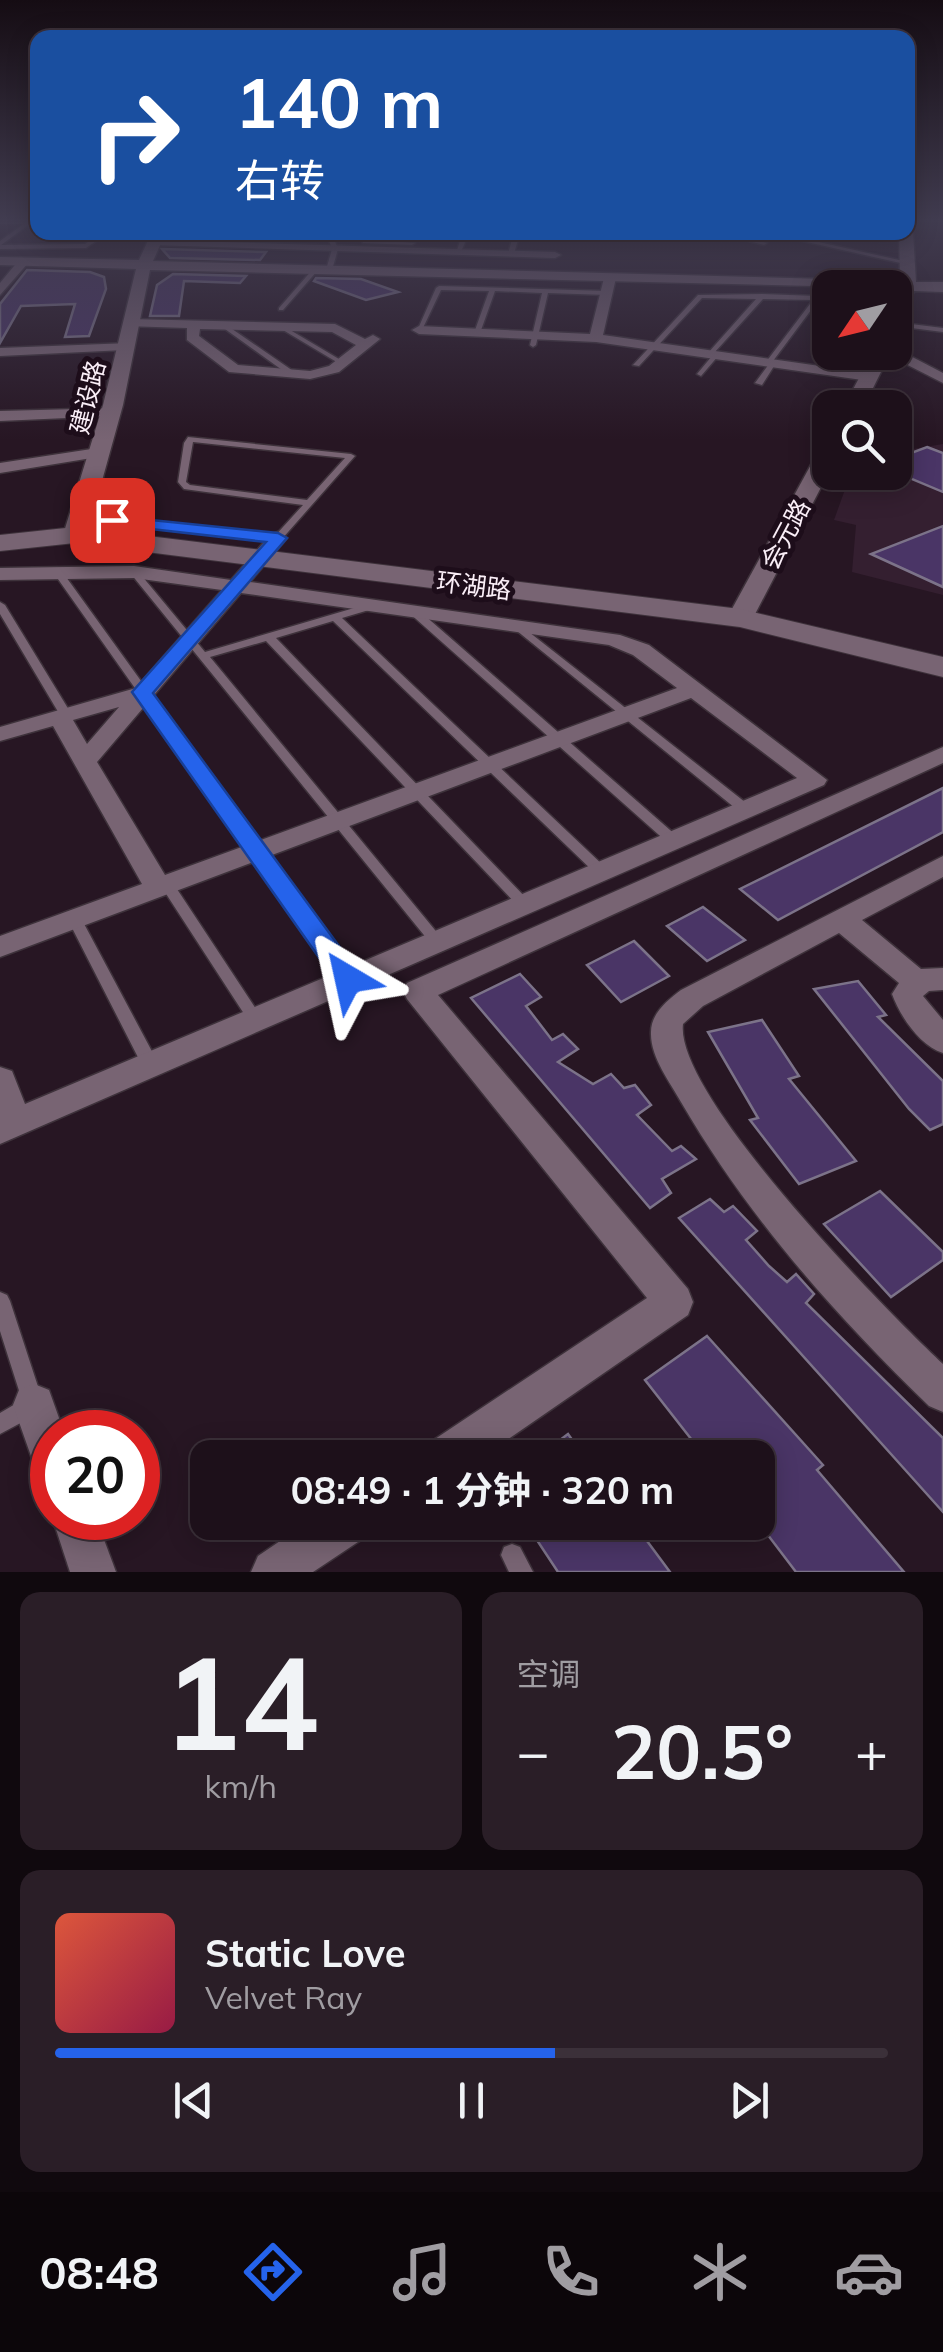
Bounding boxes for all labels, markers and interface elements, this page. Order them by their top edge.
text: 140 m [235,58,443,146]
icon: right [70,70,200,200]
text: 右转 [235,152,325,208]
north arrow [812,270,912,370]
map controls [812,270,912,490]
street label: 建设路 [63,357,111,437]
button: search [812,390,912,490]
pin [70,478,155,563]
icon: arrive [85,493,140,548]
street label: 会元路 [754,494,816,574]
street label: 环湖路 [435,565,513,605]
position arrow [296,927,400,1031]
speed limit sign: 20 [30,1410,160,1540]
text: 08:49 · 1 分钟 · 320 m [291,1466,674,1514]
text: 14 [163,1619,319,1783]
text: 空调 [517,1654,581,1694]
text: 20.5° [611,1704,793,1798]
text: − [517,1717,550,1786]
text: + [855,1717,888,1786]
text: km/h [205,1766,277,1806]
text: Static Love [205,1929,406,1977]
text: Velvet Ray [205,1977,362,2017]
icon: previous [166,2073,221,2128]
icon: pause [444,2073,499,2128]
icon: next [722,2073,777,2128]
icon: directions [238,2237,308,2307]
icon: music [387,2237,457,2307]
icon: phone [536,2237,606,2307]
icon: climate [685,2237,755,2307]
icon: car [834,2237,904,2307]
text: 08:48 [39,2244,159,2300]

